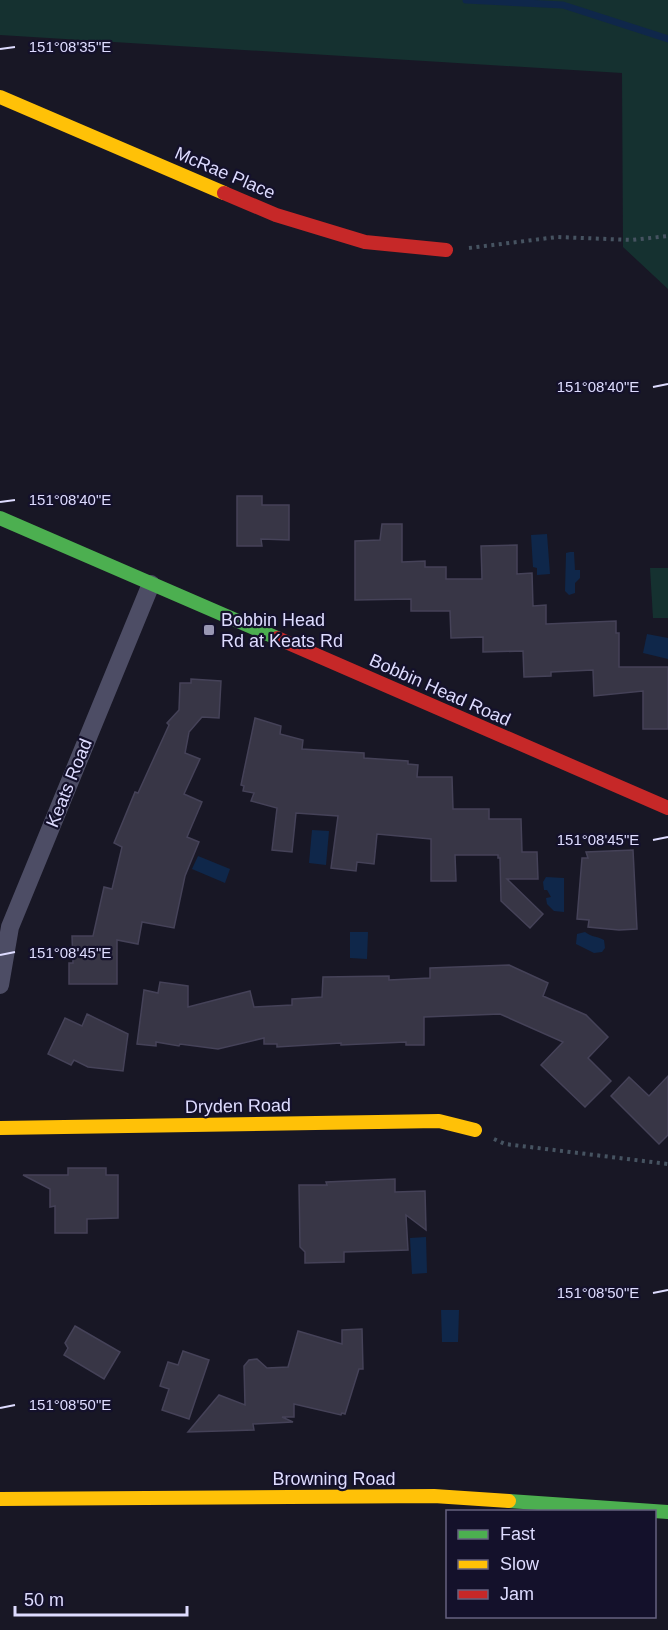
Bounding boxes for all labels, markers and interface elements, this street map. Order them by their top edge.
text: 151°08'35"E [29,38,111,55]
street label: McRae Place [172,143,278,203]
text: 151°08'40"E [557,378,639,395]
text: 151°08'40"E [29,491,111,508]
place label: Bobbin Head Rd at Keats Rd [221,610,343,651]
marker: Bobbin Head Rd at Keats Rd [202,623,216,637]
street label: Bobbin Head Road [366,650,514,730]
street label: Keats Road [42,736,96,830]
text: 151°08'45"E [557,831,639,848]
text: 151°08'45"E [29,944,111,961]
street label: Dryden Road [185,1095,291,1117]
text: 151°08'50"E [557,1284,639,1301]
text: 151°08'50"E [29,1396,111,1413]
street label: Browning Road [272,1469,396,1489]
legend [446,1510,656,1618]
text: Fast [500,1524,535,1544]
text: Slow [500,1554,540,1574]
scale bar [15,1579,188,1617]
text: Jam [500,1584,534,1604]
text: 50 m [24,1590,64,1610]

